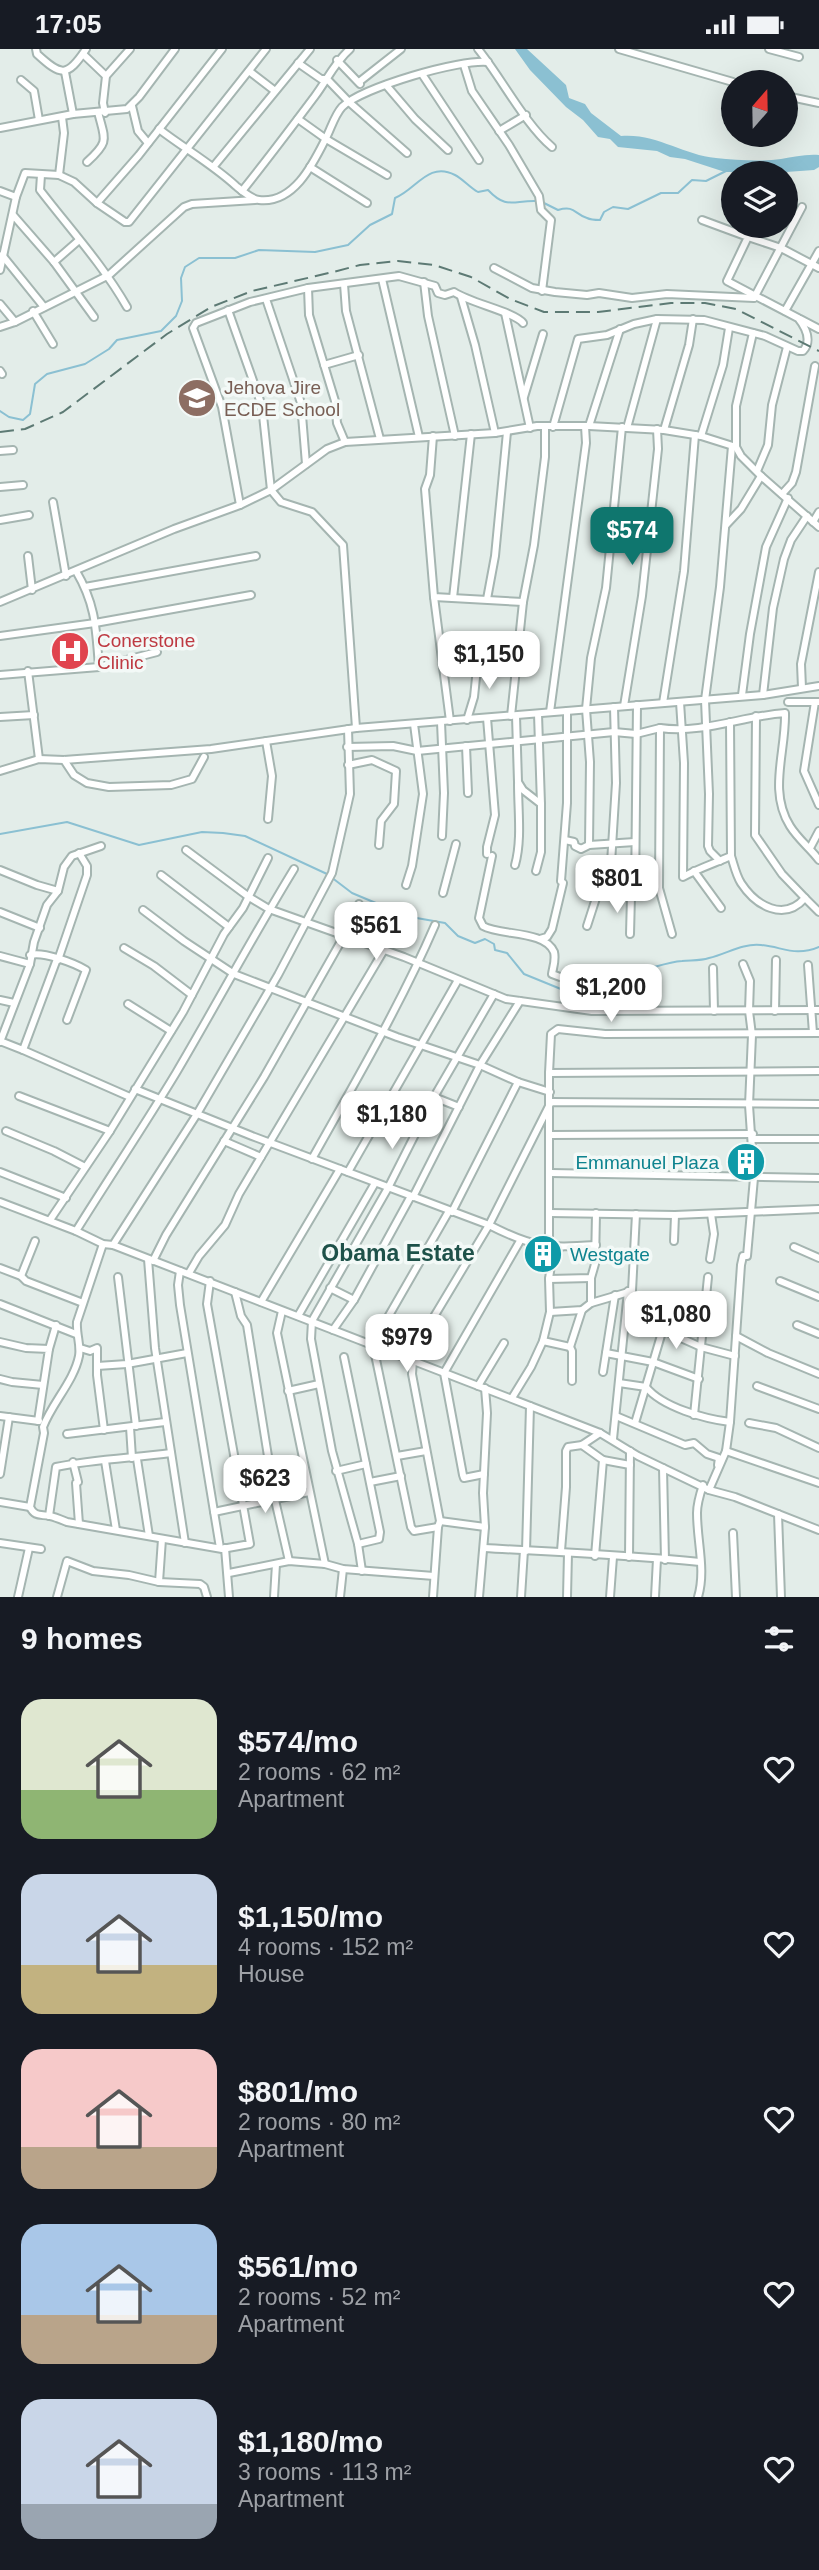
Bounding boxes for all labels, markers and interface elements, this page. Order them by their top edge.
text: 17:05 [35,9,102,39]
north arrow [721,70,798,147]
map controls [721,70,798,238]
button: layers [721,161,798,238]
school or university icon: Jehova Jire ECDE School [176,377,218,419]
place label: Jehova Jire ECDE School [224,377,340,420]
pin: $574 [591,507,673,567]
text: $574 [606,517,658,543]
hospital icon: Conerstone Clinic [49,630,91,672]
place label: Conerstone Clinic [97,630,195,673]
pin: $1,150 [432,631,546,691]
text: $1,150 [454,641,524,667]
pin: $801 [576,855,658,915]
text: $801 [591,865,643,891]
pin: $561 [335,902,417,962]
text: $561 [350,912,402,938]
pin: $1,200 [554,965,668,1024]
text: $1,200 [576,974,646,1000]
pin: $1,180 [335,1091,449,1151]
text: $1,180 [357,1101,427,1127]
building icon: Emmanuel Plaza [725,1141,767,1183]
place label: Emmanuel Plaza [575,1152,719,1173]
building icon: Westgate [522,1233,564,1275]
district label: Obama Estate [321,1240,475,1266]
place label: Westgate [570,1244,650,1265]
pin: $1,080 [619,1291,733,1351]
text: $1,080 [641,1301,711,1327]
pin: $979 [366,1315,448,1374]
text: $979 [381,1324,433,1350]
pin: $623 [224,1455,306,1515]
text: $623 [239,1465,291,1491]
icon: filters [760,1620,798,1658]
text: 9 homes [21,1622,143,1655]
text: $574/mo [238,1725,358,1758]
icon: home [77,1727,161,1811]
icon: heart [760,1750,798,1788]
text: 2 rooms · 62 m² [238,1759,400,1785]
text: Apartment [238,1786,344,1812]
text: $1,150/mo [238,1900,383,1933]
icon: home [77,1902,161,1986]
icon: heart [760,1925,798,1963]
text: 4 rooms · 152 m² [238,1934,413,1960]
text: House [238,1961,304,1987]
text: $801/mo [238,2075,358,2108]
icon: home [77,2077,161,2161]
icon: heart [760,2100,798,2138]
text: 2 rooms · 80 m² [238,2109,400,2135]
text: Apartment [238,2136,344,2162]
text: $561/mo [238,2250,358,2283]
icon: home [77,2252,161,2336]
icon: heart [760,2275,798,2313]
text: 2 rooms · 52 m² [238,2284,400,2310]
text: Apartment [238,2311,344,2337]
text: $1,180/mo [238,2425,383,2458]
icon: home [77,2427,161,2511]
icon: heart [760,2450,798,2488]
text: 3 rooms · 113 m² [238,2459,411,2485]
text: Apartment [238,2486,344,2512]

